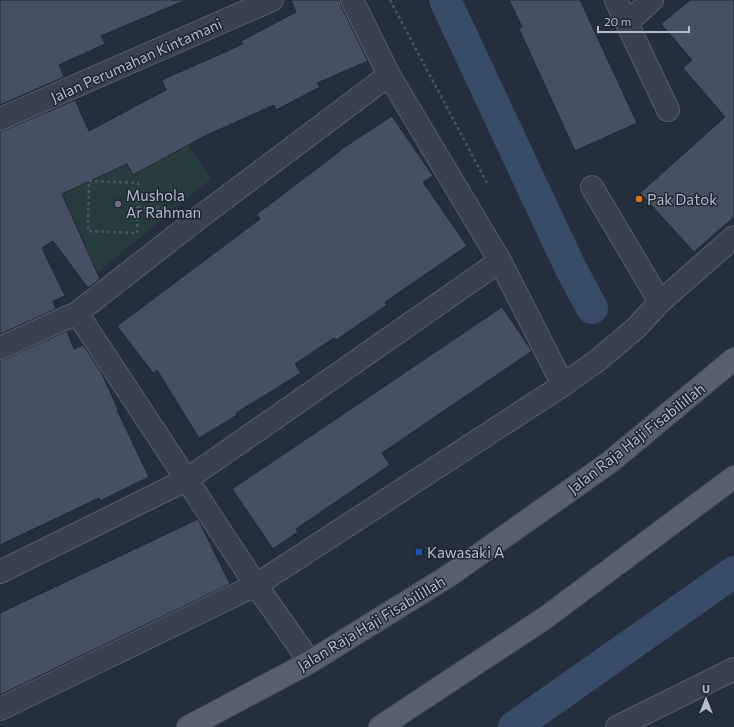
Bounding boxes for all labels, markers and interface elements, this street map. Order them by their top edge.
scale bar [598,8,689,34]
street label: Jalan Perumahan Kintamani [48,14,224,106]
text: 20 m [604,14,631,28]
place label: Mushola Ar Rahman [126,186,201,221]
place label: Pak Datok [647,190,717,208]
marker: Pak Datok [634,194,644,204]
marker: Mushola Ar Rahman [113,199,123,209]
street label: Jalan Raja Haji Fisabilillah [564,379,708,497]
place label: Kawasaki A [427,543,504,561]
marker: Kawasaki A [414,547,424,557]
street label: Jalan Raja Haji Fisabilillah [294,572,448,674]
north arrow [686,679,726,719]
text: U [702,682,710,695]

